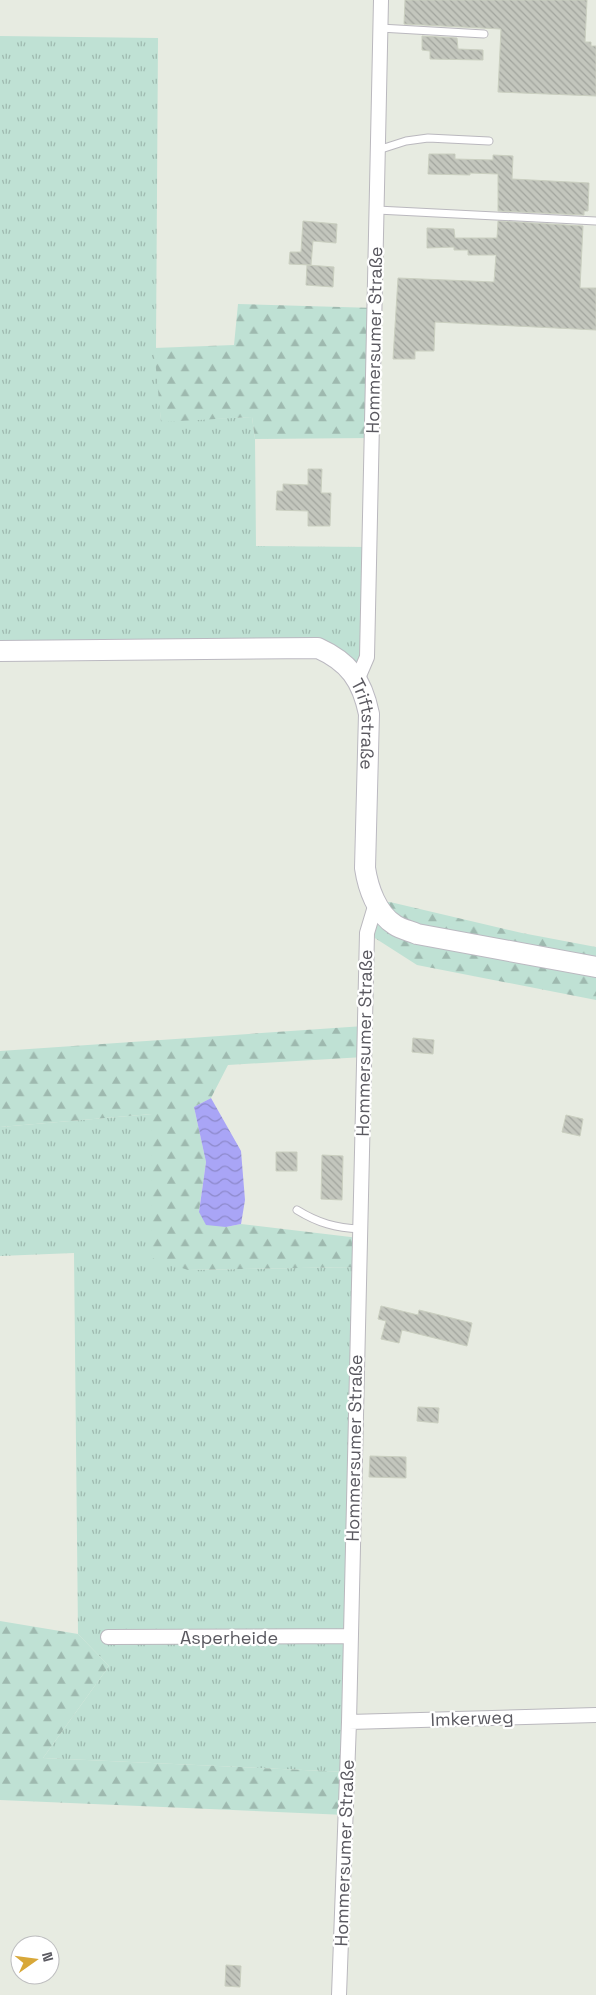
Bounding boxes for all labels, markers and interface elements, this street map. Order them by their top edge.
street label: Hommersumer Straße [361,246,387,434]
street label: Triftstraße [347,674,381,770]
street label: Hommersumer Straße [351,949,377,1137]
street label: Hommersumer Straße [341,1354,367,1542]
street label: Asperheide [180,1626,278,1649]
street label: Imkerweg [430,1705,514,1731]
street label: Hommersumer Straße [329,1759,359,1947]
north arrow [10,1935,60,1985]
text: N [38,1950,57,1964]

